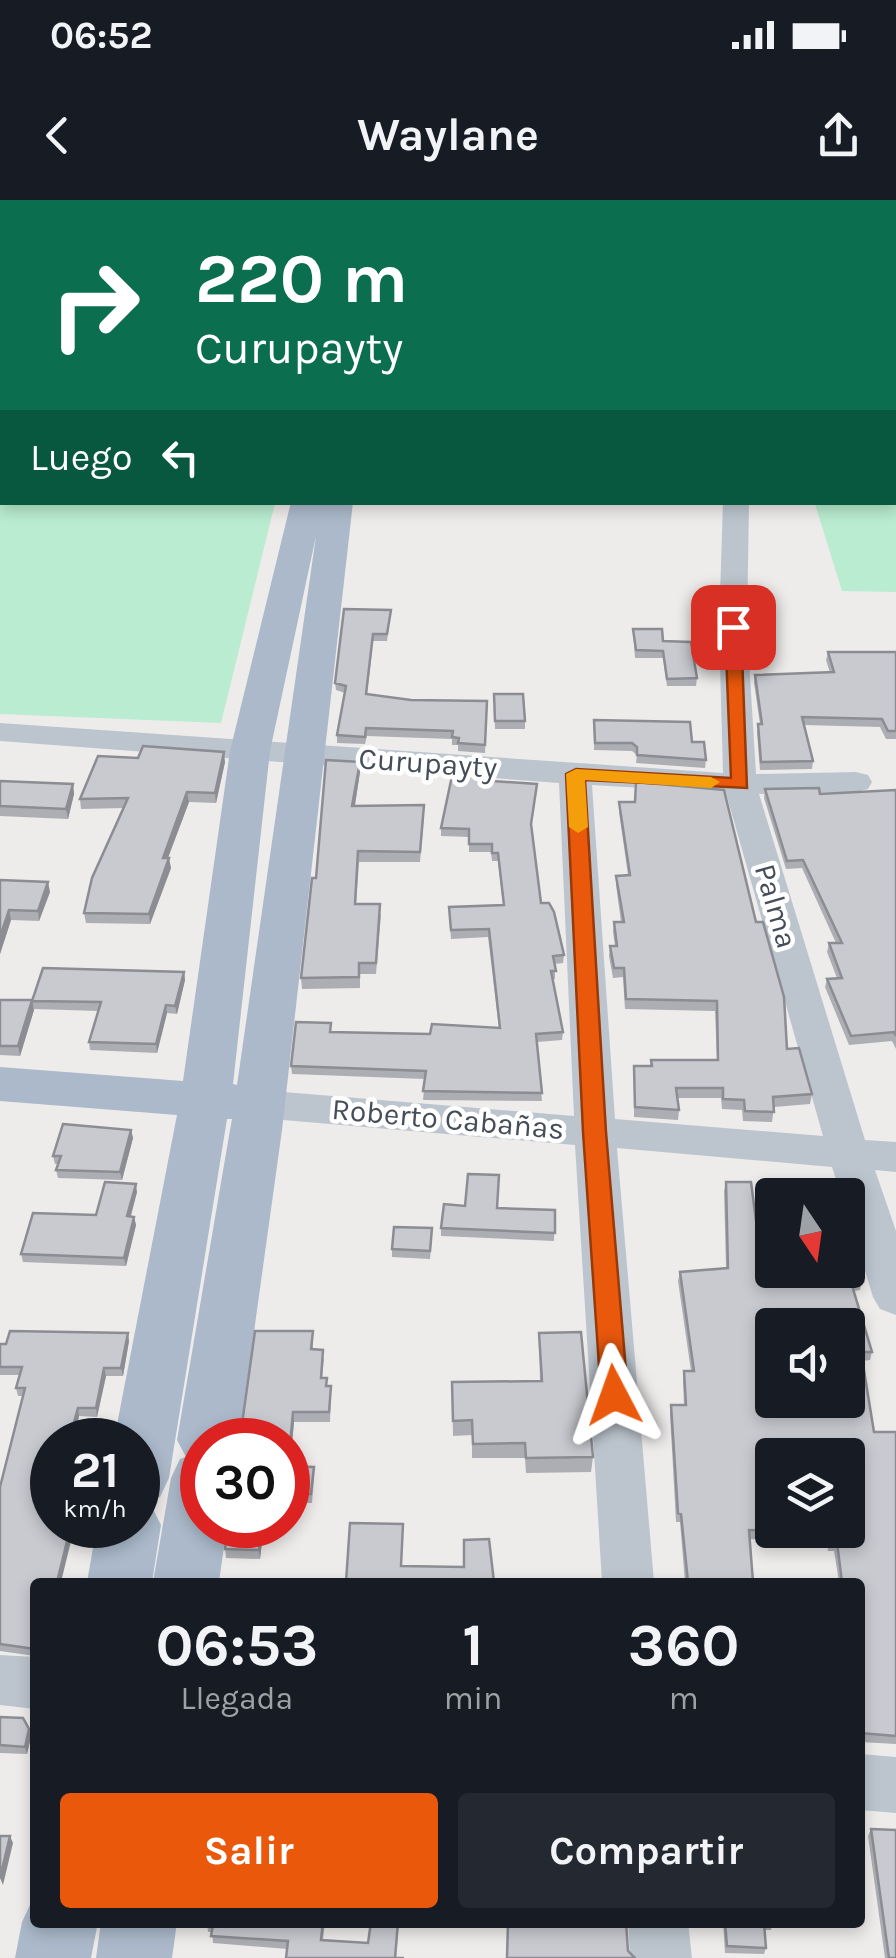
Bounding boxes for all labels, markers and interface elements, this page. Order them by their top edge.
text: 06:52 [50,13,152,58]
icon: back [30,108,85,163]
icon: share [811,108,866,163]
text: Waylane [357,109,539,161]
text: 220 m [195,238,408,320]
icon: right [30,240,160,370]
text: Curupayty [195,322,403,374]
icon: left [153,430,208,485]
text: Luego [30,435,133,480]
pin [691,585,776,670]
icon: arrive [706,600,761,655]
street label: Curupayty [357,740,499,786]
street label: Palma [747,860,805,952]
street label: Roberto Cabañas [330,1091,566,1147]
north arrow [755,1178,865,1288]
map controls [755,1178,865,1548]
button: sound [755,1308,865,1418]
position arrow [562,1343,666,1447]
speed limit sign: 30 [180,1418,310,1548]
button: layers [755,1438,865,1548]
text: 21 [71,1441,119,1500]
text: km/h [63,1494,127,1523]
text: 06:53 [155,1610,318,1680]
text: 1 [462,1610,484,1680]
text: 360 [628,1610,740,1680]
text: Llegada [181,1680,293,1717]
text: min [444,1680,502,1717]
text: m [669,1680,699,1717]
button: Salir [60,1793,438,1908]
button: Compartir [458,1793,835,1908]

